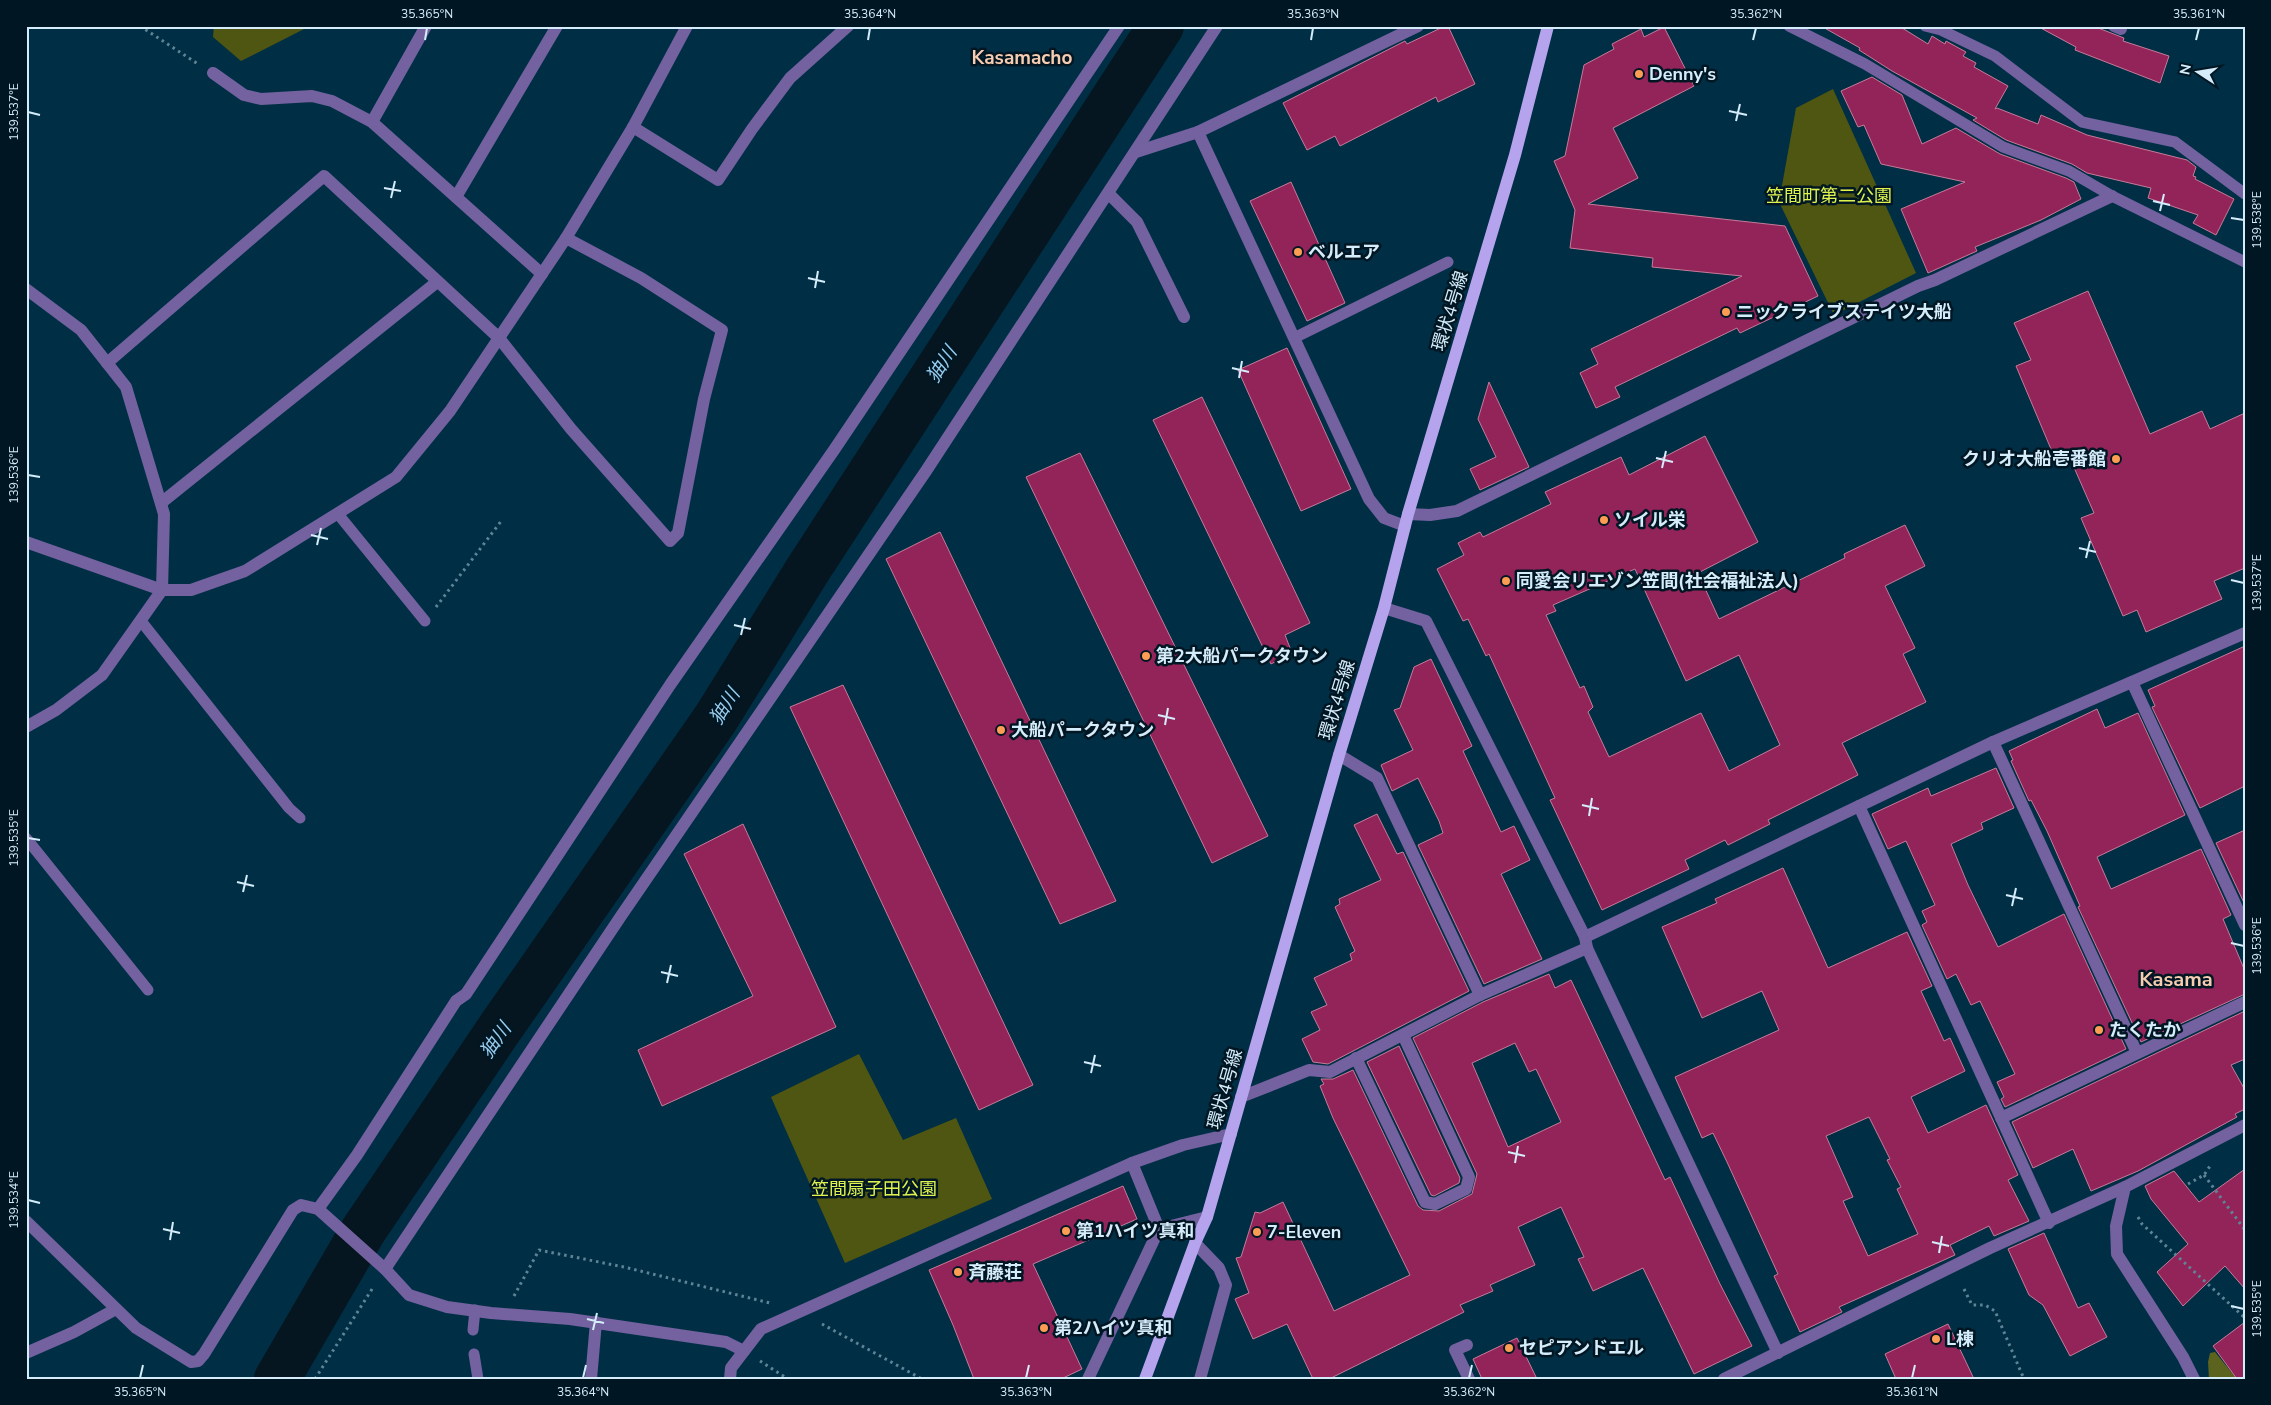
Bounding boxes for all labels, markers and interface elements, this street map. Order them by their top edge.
text: 35.365°N [401,6,453,22]
text: 35.364°N [844,6,896,22]
text: 35.363°N [1287,6,1339,22]
text: 35.362°N [1730,6,1782,22]
text: 35.361°N [2173,6,2225,22]
district label: Kasamacho [972,45,1072,71]
north arrow [2174,48,2224,98]
place label: Denny's [1649,62,1716,86]
text: N [2175,62,2196,77]
marker: Denny's [1633,68,1645,80]
text: 139.537°E [6,83,22,141]
park label: 笠間町第二公園 [1766,184,1892,208]
text: 139.538°E [2249,191,2265,249]
place label: ベルエア [1308,240,1380,264]
marker: ベルエア [1292,246,1304,258]
street label: 環状4号線 [1426,268,1474,354]
place label: ニックライブステイツ大船 [1736,300,1952,324]
marker: ニックライブステイツ大船 [1720,306,1732,318]
water label: 㹨川 [921,340,964,388]
text: 139.536°E [6,446,22,504]
place label: クリオ大船壱番館 [1962,447,2106,471]
marker: クリオ大船壱番館 [2110,453,2122,465]
place label: ソイル栄 [1614,508,1686,532]
marker: ソイル栄 [1598,514,1610,526]
text: 139.537°E [2249,554,2265,612]
place label: 同愛会リエゾン笠間(社会福祉法人) [1516,569,1799,593]
marker: 同愛会リエゾン笠間(社会福祉法人) [1500,575,1512,587]
place label: 第2大船パークタウン [1156,644,1328,668]
marker: 第2大船パークタウン [1140,650,1152,662]
street label: 環状4号線 [1313,657,1361,743]
water label: 㹨川 [704,682,747,730]
place label: 大船パークタウン [1011,718,1154,742]
marker: 大船パークタウン [995,724,1007,736]
text: 139.535°E [6,809,22,867]
text: 139.536°E [2249,917,2265,975]
district label: Kasama [2139,966,2213,993]
water label: 㹨川 [474,1016,519,1064]
place label: たくたか [2109,1018,2181,1042]
marker: たくたか [2093,1024,2105,1036]
street label: 環状4号線 [1202,1046,1248,1132]
text: 139.534°E [6,1171,22,1229]
park label: 笠間扇子田公園 [811,1177,937,1201]
place label: 第1ハイツ真和 [1076,1219,1194,1243]
place label: 7-Eleven [1267,1220,1341,1244]
marker: 第1ハイツ真和 [1060,1225,1072,1237]
marker: 7-Eleven [1251,1226,1263,1238]
place label: 斉藤荘 [968,1260,1022,1284]
marker: 斉藤荘 [952,1266,964,1278]
text: 139.535°E [2249,1280,2265,1338]
place label: 第2ハイツ真和 [1054,1316,1172,1340]
marker: 第2ハイツ真和 [1038,1322,1050,1334]
place label: L棟 [1946,1327,1974,1351]
marker: L棟 [1930,1333,1942,1345]
place label: セピアンドエル [1519,1336,1644,1360]
marker: セピアンドエル [1503,1342,1515,1354]
text: 35.365°N [114,1384,166,1400]
text: 35.364°N [557,1384,609,1400]
text: 35.363°N [1000,1384,1052,1400]
text: 35.362°N [1443,1384,1495,1400]
text: 35.361°N [1886,1384,1938,1400]

